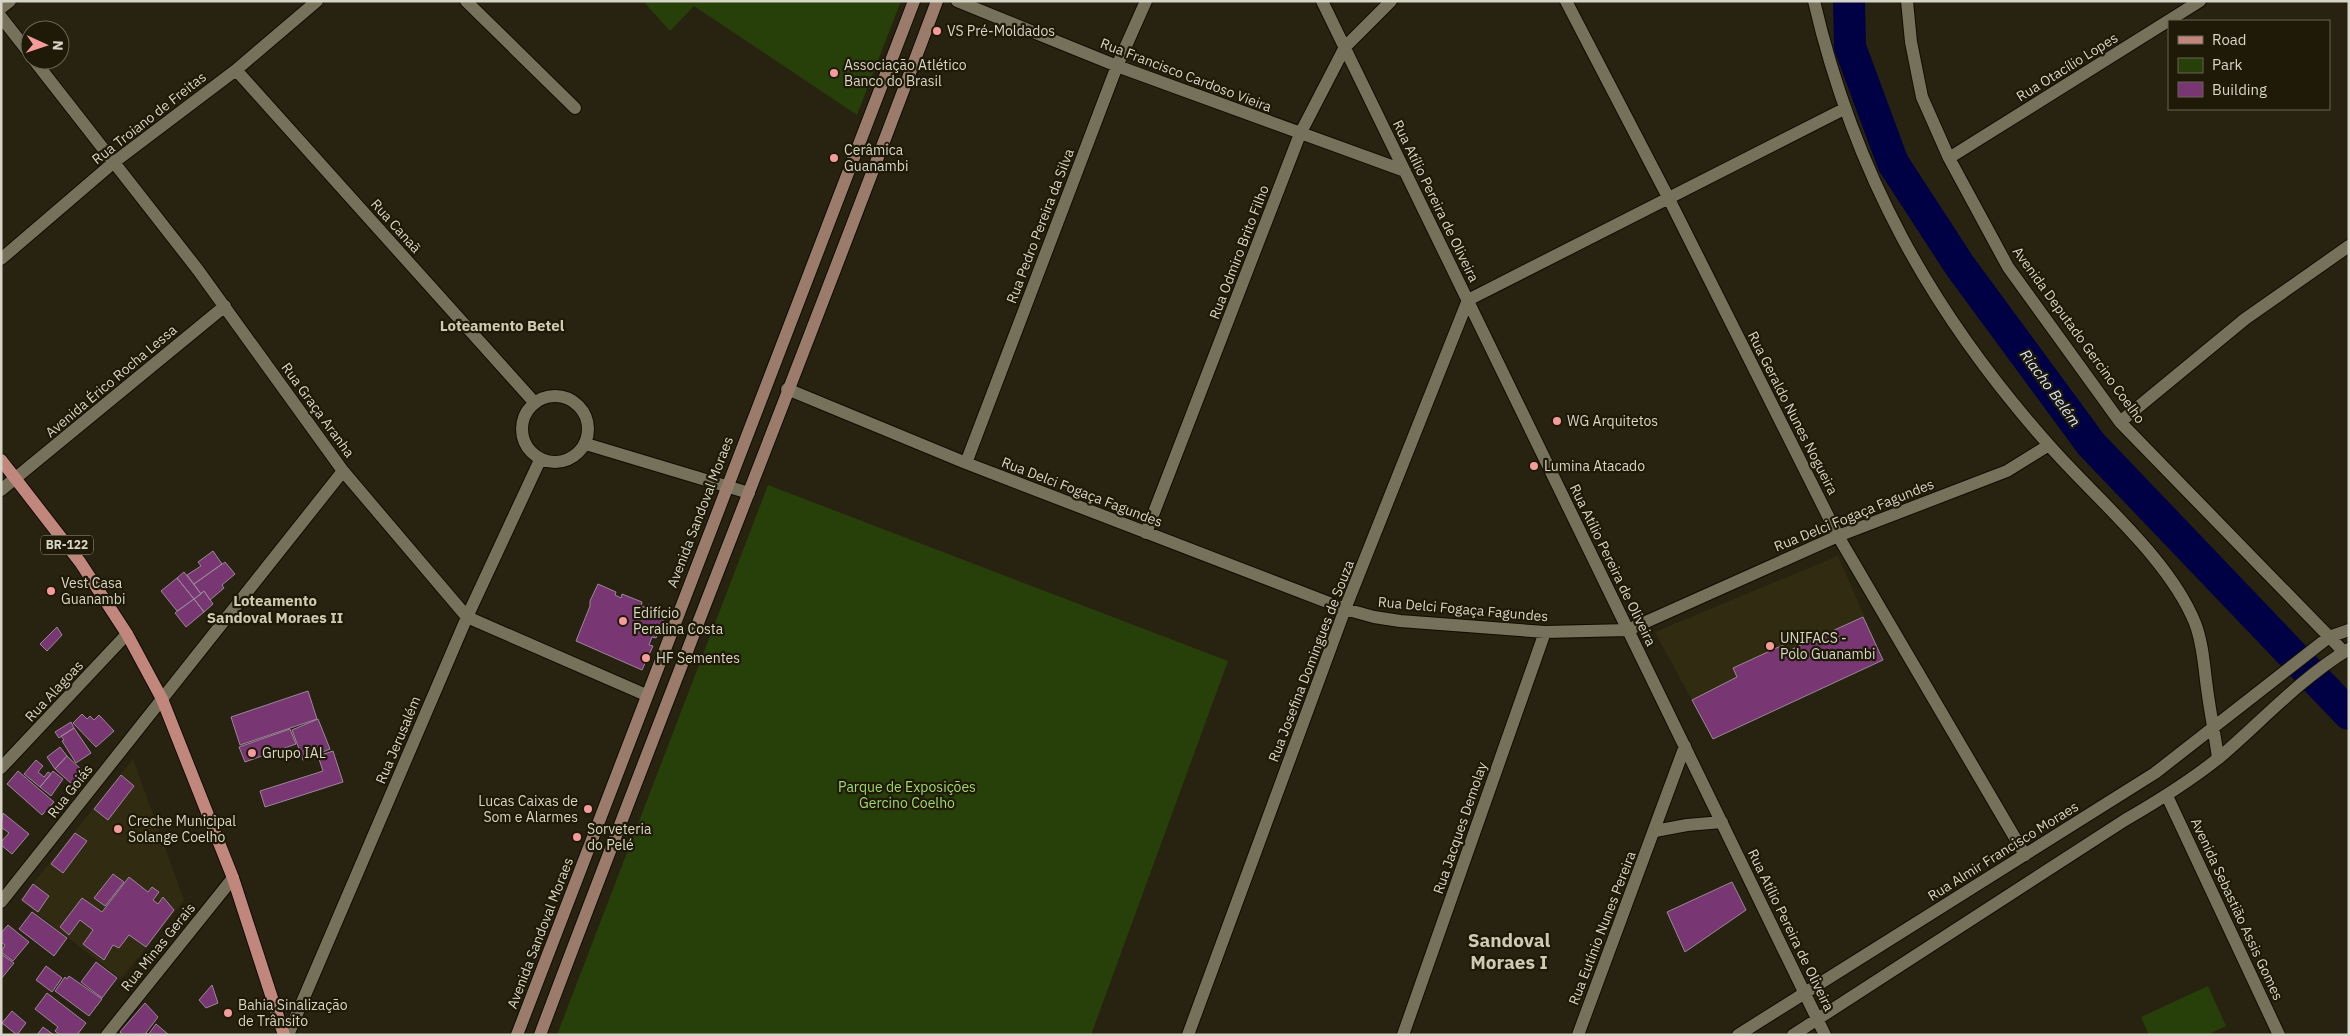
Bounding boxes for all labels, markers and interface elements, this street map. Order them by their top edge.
north arrow [20,20,70,70]
legend [2168,20,2330,110]
place label: VS Pré-Moldados [947,22,1055,40]
marker: VS Pré-Moldados [931,25,943,37]
street label: Rua Otacílio Lopes [2013,28,2121,105]
text: Road [2212,30,2247,49]
street label: Rua Francisco Cardoso Vieira [1098,34,1275,116]
text: N [49,40,67,51]
text: Park [2212,55,2242,74]
place label: Associação Atlético Banco do Brasil [844,56,967,90]
marker: Associação Atlético Banco do Brasil [828,67,840,79]
street label: Rua Troiano de Freitas [88,68,210,168]
text: Building [2212,80,2267,99]
street label: Rua Atílio Pereira de Oliveira [1389,117,1483,286]
place label: Cerâmica Guanambi [844,141,908,175]
street label: Rua Pedro Pereira da Silva [1002,146,1078,306]
marker: Cerâmica Guanambi [828,152,840,164]
street label: Rua Odmiro Brito Filho [1205,182,1273,322]
street label: Rua Canaã [367,195,425,257]
street label: Avenida Deputado Gercino Coelho [2009,243,2149,427]
district label: Loteamento Betel [440,316,565,335]
street label: Avenida Érico Rocha Lessa [41,320,181,441]
street label: Rua Geraldo Nunes Nogueira [1744,328,1842,498]
water label: Riacho Belém [2016,345,2085,430]
street label: Rua Graça Aranha [278,359,359,461]
place label: WG Arquitetos [1567,412,1658,430]
marker: WG Arquitetos [1551,415,1563,427]
street label: Avenida Sandoval Moraes [663,434,737,590]
street label: Rua Delci Fogaça Fagundes [999,453,1165,531]
place label: Lumina Atacado [1544,457,1645,475]
marker: Lumina Atacado [1528,460,1540,472]
street label: Rua Delci Fogaça Fagundes [1771,475,1937,555]
street label: Rua Atílio Pereira de Oliveira [1566,481,1660,650]
road number: BR-122 [41,536,93,554]
street label: Rua Josefina Domingues de Souza [1264,557,1358,765]
place label: Vest Casa Guanambi [61,574,125,608]
marker: Vest Casa Guanambi [45,585,57,597]
district label: Loteamento Sandoval Moraes II [207,591,343,627]
street label: Rua Delci Fogaça Fagundes [1377,593,1549,625]
place label: Edifício Peralina Costa [633,604,724,638]
marker: Edifício Peralina Costa [617,615,629,627]
place label: UNIFACS - Polo Guanambi [1780,629,1875,663]
marker: UNIFACS - Polo Guanambi [1764,640,1776,652]
place label: HF Sementes [656,649,740,667]
marker: HF Sementes [640,652,652,664]
street label: Rua Alagoas [21,656,87,725]
street label: Rua Jerusalém [371,693,425,787]
place label: Grupo IAL [262,744,326,762]
marker: Grupo IAL [246,747,258,759]
street label: Rua Goiás [43,760,97,821]
street label: Rua Jacques Demolay [1429,760,1491,896]
park label: Parque de Exposições Gercino Coelho [838,778,976,812]
place label: Lucas Caixas de Som e Alarmes [478,792,578,826]
street label: Rua Almir Francisco Moraes [1924,797,2082,905]
marker: Lucas Caixas de Som e Alarmes [582,803,594,815]
place label: Creche Municipal Solange Coelho [128,812,236,846]
street label: Avenida Sebastião Assis Gomes [2187,815,2287,1003]
place label: Sorveteria do Pelé [587,820,652,854]
marker: Creche Municipal Solange Coelho [112,823,124,835]
marker: Sorveteria do Pelé [571,831,583,843]
street label: Rua Atílio Pereira de Oliveira [1744,846,1838,1015]
street label: Rua Eutínio Nunes Pereira [1564,848,1640,1007]
street label: Avenida Sandoval Moraes [503,855,577,1011]
street label: Rua Minas Gerais [117,899,199,995]
district label: Sandoval Moraes I [1468,928,1551,974]
place label: Bahia Sinalização de Trânsito [238,996,348,1030]
marker: Bahia Sinalização de Trânsito [222,1007,234,1019]

